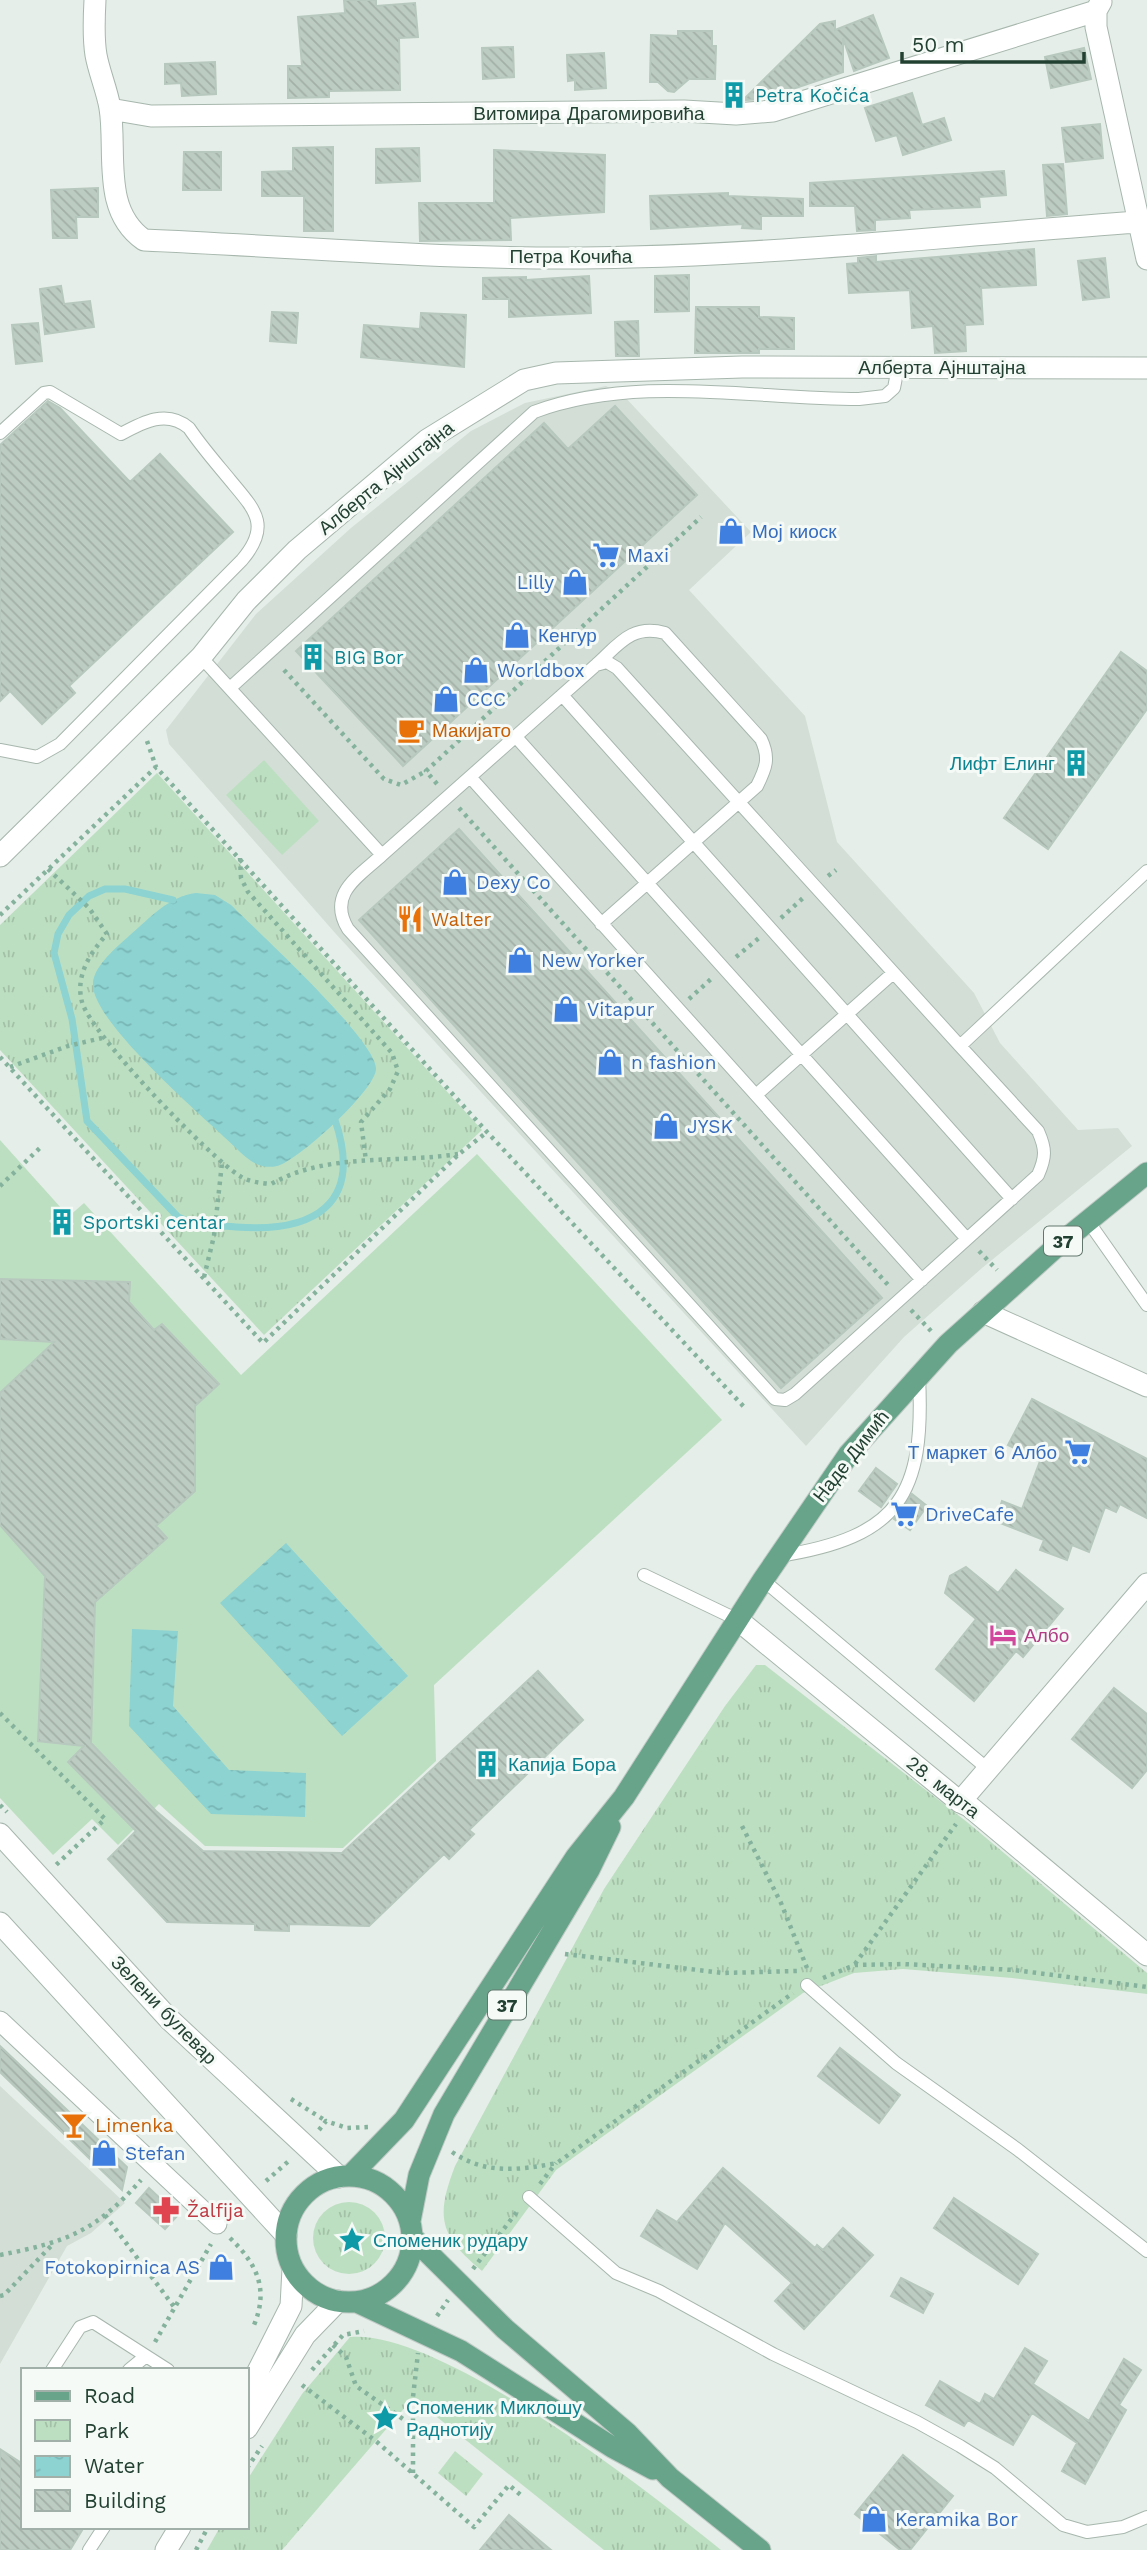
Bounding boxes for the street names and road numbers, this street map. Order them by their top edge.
street label: Витомира Драгомировића [473,102,705,125]
street label: Петра Кочића [510,245,633,268]
street label: Алберта Ајнштајна [858,356,1026,379]
street label: Алберта Ајнштајна [314,416,459,540]
road number: 37 [1044,1226,1082,1256]
street label: Наде Димић [808,1406,894,1506]
street label: 28. марта [902,1751,985,1823]
street label: Зелени булевар [106,1951,222,2069]
road number: 37 [488,1991,526,2020]

